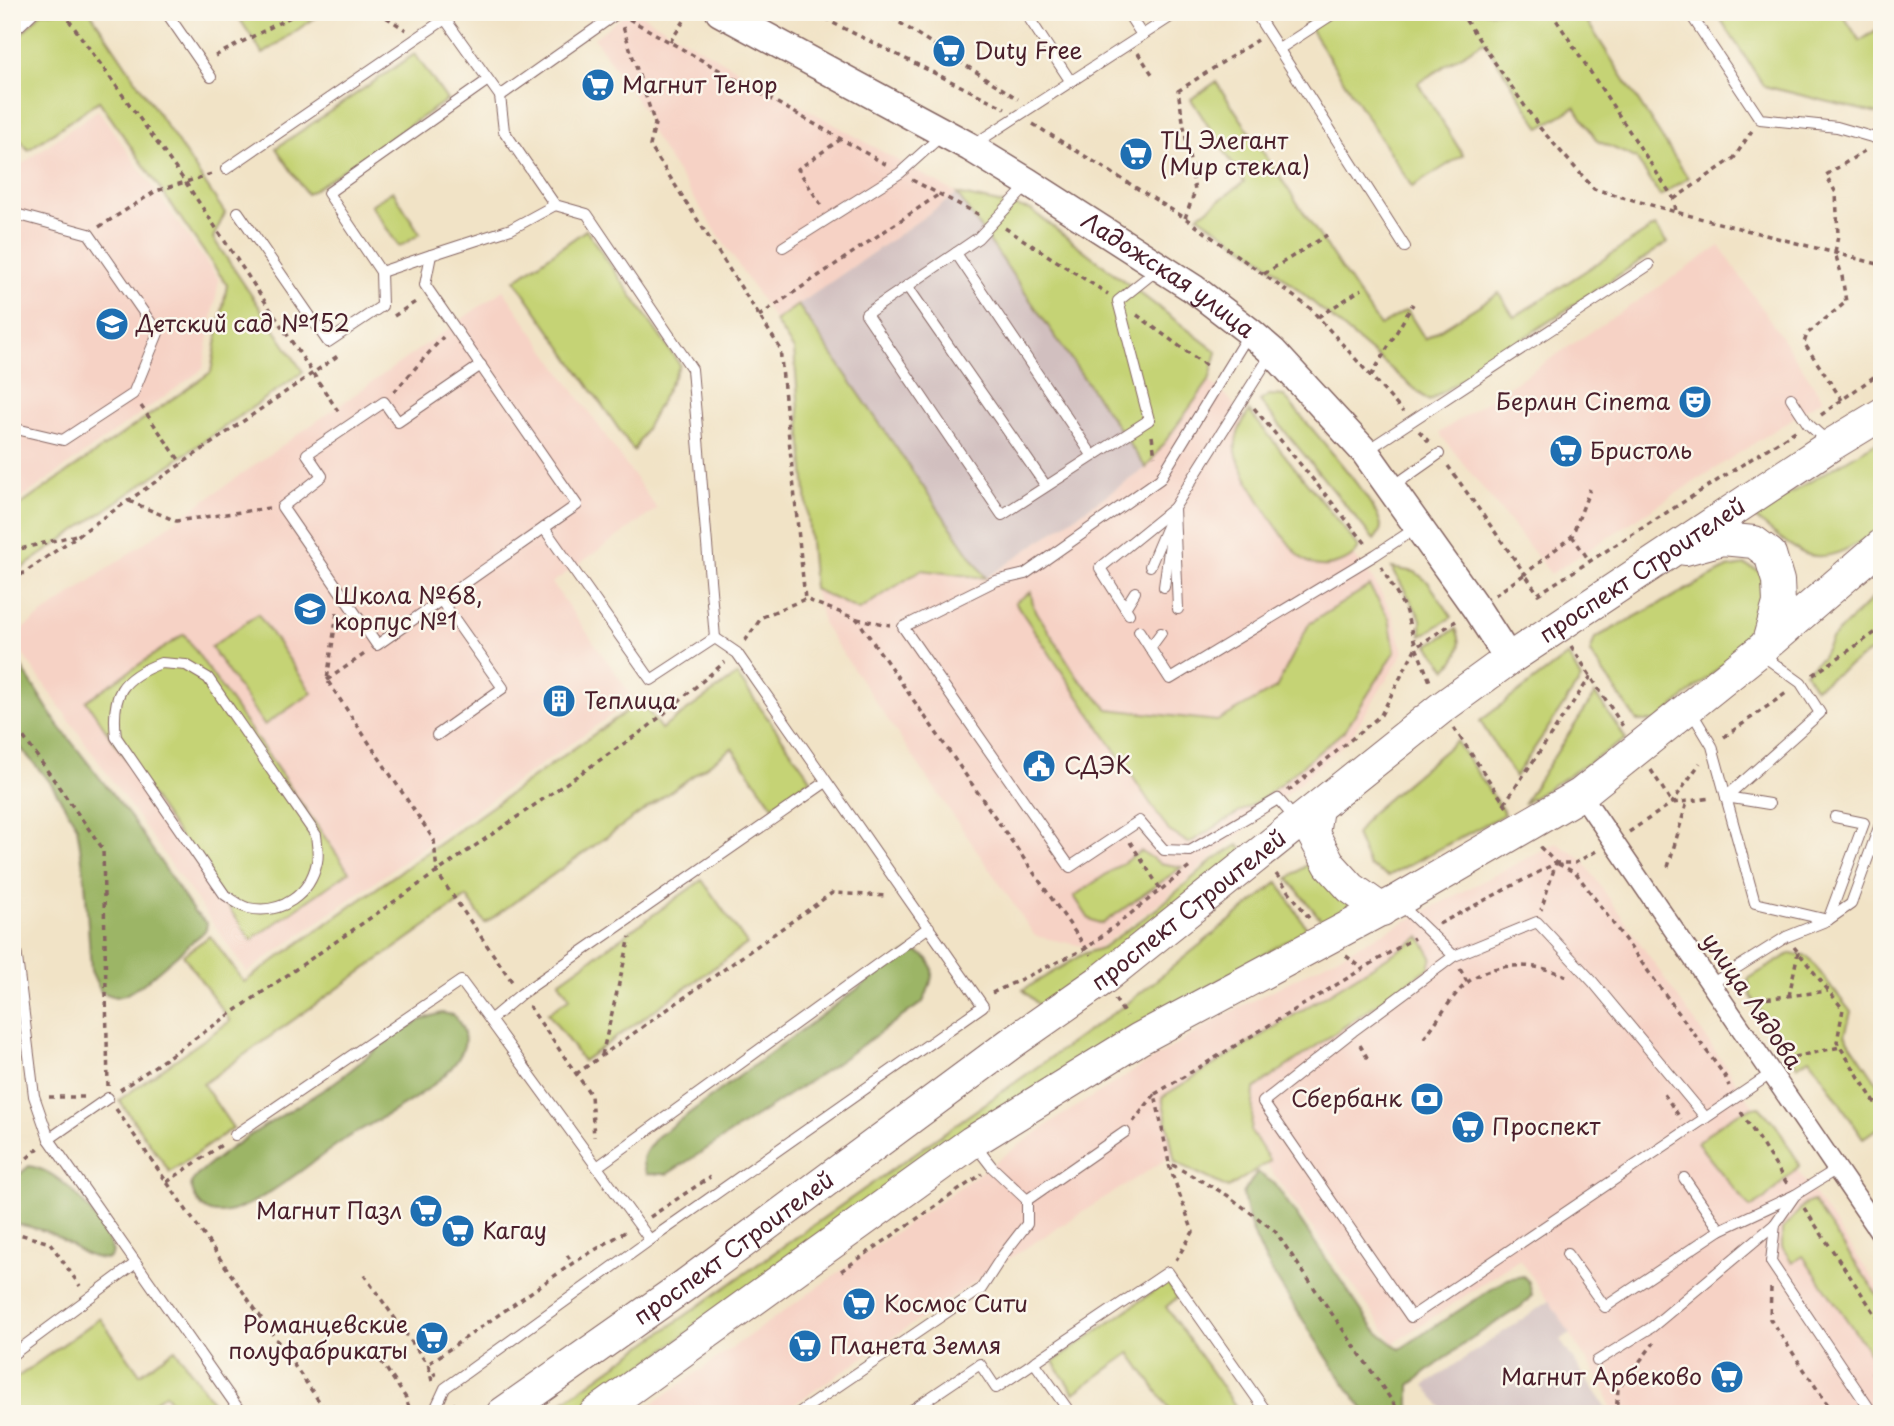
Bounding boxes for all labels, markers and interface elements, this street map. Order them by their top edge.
supermarket icon: Duty Free [930,32,968,70]
place label: Duty Free [974,32,1082,67]
supermarket icon: Магнит Тенор [579,66,617,104]
place label: Магнит Тенор [622,66,778,101]
place label: ТЦ Элегант (Мир стекла) [1160,122,1310,183]
supermarket icon: ТЦ Элегант (Мир стекла) [1117,135,1155,173]
street label: Ладожская улица [1075,202,1263,346]
school or university icon: Детский сад №152 [93,305,131,343]
place label: Детский сад №152 [135,305,350,340]
place label: Берлин Cinema [1496,383,1671,418]
theatre icon: Берлин Cinema [1676,383,1714,421]
supermarket icon: Бристоль [1547,432,1585,470]
place label: Бристоль [1590,432,1692,467]
street label: проспект Строителей [1531,488,1752,651]
place label: Школа №68, корпус №1 [334,577,483,638]
school or university icon: Школа №68, корпус №1 [291,590,329,628]
building icon: Теплица [540,682,578,720]
place label: Теплица [584,682,677,717]
public building icon: СДЭК [1020,747,1058,785]
place label: СДЭК [1064,747,1131,782]
street label: проспект Строителей [1083,820,1293,998]
street label: улица Лядова [1694,925,1812,1076]
place label: Сбербанк [1291,1080,1402,1115]
bank icon: Сбербанк [1408,1080,1446,1118]
supermarket icon: Проспект [1449,1108,1487,1146]
place label: Проспект [1492,1108,1601,1143]
street label: проспект Строителей [625,1162,841,1333]
place label: Магнит Пазл [256,1192,402,1227]
supermarket icon: Магнит Пазл [407,1192,445,1230]
supermarket icon: Кагау [439,1212,477,1250]
place label: Кагау [482,1212,547,1247]
supermarket icon: Космос Сити [840,1285,878,1323]
place label: Космос Сити [884,1285,1028,1320]
place label: Романцевские полуфабрикаты [228,1306,408,1367]
supermarket icon: Романцевские полуфабрикаты [413,1319,451,1357]
supermarket icon: Планета Земля [786,1327,824,1365]
place label: Планета Земля [830,1327,1001,1362]
place label: Магнит Арбеково [1501,1358,1702,1393]
supermarket icon: Магнит Арбеково [1708,1358,1746,1396]

